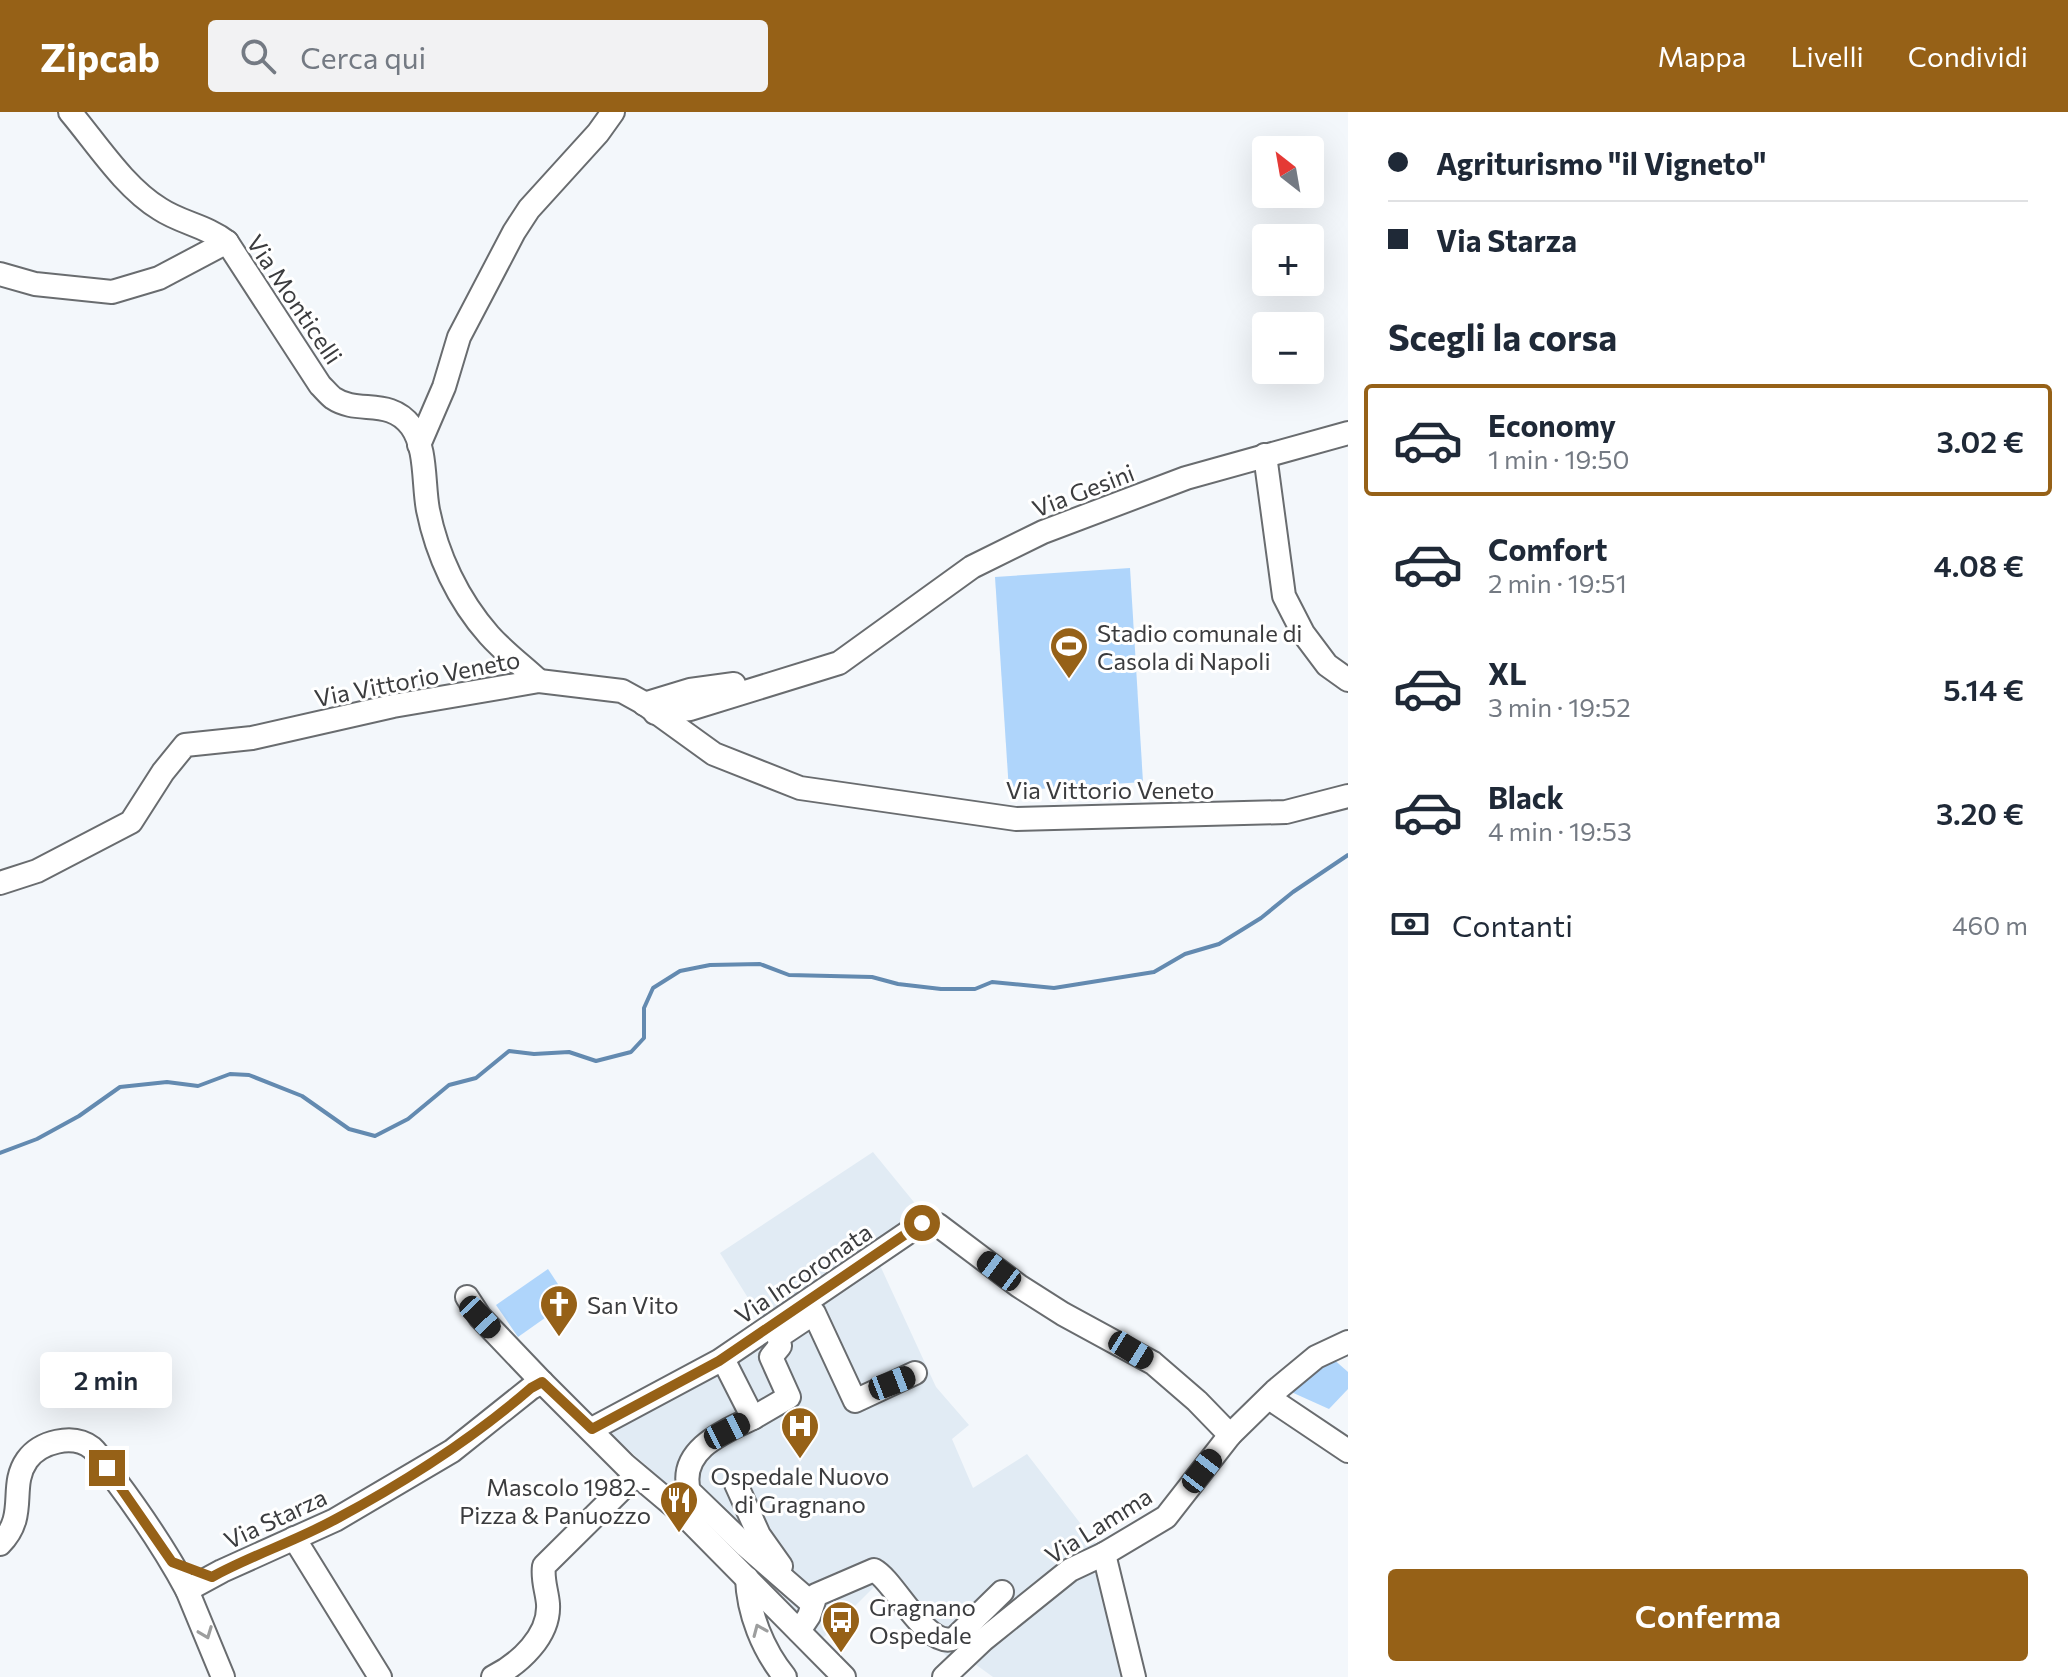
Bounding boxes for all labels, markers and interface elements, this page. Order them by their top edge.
search box [208,20,768,92]
text: Zipcab [40,33,160,80]
icon: search [236,34,280,78]
text: Cerca qui [300,38,426,75]
text: Mappa [1658,39,1746,73]
text: Livelli [1790,39,1864,73]
text: Condividi [1908,39,2028,73]
north arrow [1252,136,1324,208]
map controls [1252,136,1324,384]
text: Agriturismo "il Vigneto" [1436,144,1766,181]
text: Via Starza [1436,221,1577,258]
button: + [1252,224,1324,296]
street label: Via Monticelli [241,229,349,369]
button: − [1252,312,1324,384]
text: Scegli la corsa [1388,314,1617,358]
icon: car [1392,404,1464,476]
text: Economy [1488,406,1616,443]
text: 3.02 € [1936,422,2024,459]
text: 1 min · 19:50 [1488,443,1629,474]
street label: Via Gesini [1028,457,1138,523]
icon: car [1392,528,1464,600]
text: Comfort [1488,530,1607,567]
text: 4.08 € [1934,546,2024,583]
text: 2 min · 19:51 [1488,567,1627,598]
place label: Stadio comunale di Casola di Napoli [1097,618,1302,675]
sports icon: Stadio comunale di Casola di Napoli [1048,625,1090,680]
street label: Via Vittorio Veneto [312,644,522,712]
icon: car [1392,652,1464,724]
text: XL [1488,654,1527,691]
text: 5.14 € [1943,670,2024,707]
text: 3 min · 19:52 [1488,691,1631,722]
street label: Via Vittorio Veneto [1006,775,1214,804]
icon: car [1392,776,1464,848]
text: Black [1488,778,1564,815]
text: 3.20 € [1936,794,2024,831]
text: 4 min · 19:53 [1488,815,1632,846]
icon: cash [1388,902,1432,946]
text: Contanti [1452,906,1573,943]
text: 460 m [1952,909,2028,940]
route start [904,1205,940,1241]
street label: Via Incoronata [729,1217,877,1329]
car [973,1247,1025,1295]
church icon: San Vito [538,1283,580,1338]
place label: San Vito [587,1290,679,1319]
car [455,1291,505,1343]
car [1104,1327,1158,1373]
callout: 2 min [41,1352,173,1408]
car [865,1363,919,1403]
text: 2 min [74,1364,138,1395]
hospital icon: Ospedale Nuovo di Gragnano [779,1405,821,1460]
car [700,1409,754,1453]
car [1178,1445,1226,1497]
route end [89,1450,125,1486]
place label: Ospedale Nuovo di Gragnano [711,1461,889,1518]
place label: Mascolo 1982 - Pizza & Panuozzo [459,1472,651,1529]
restaurant icon: Mascolo 1982 - Pizza & Panuozzo [658,1479,700,1534]
street label: Via Lamma [1039,1481,1157,1569]
street label: Via Starza [219,1482,331,1554]
button: Conferma [1388,1569,2028,1661]
place label: Gragnano Ospedale [869,1592,976,1649]
bus stop icon: Gragnano Ospedale [820,1599,862,1654]
one-way arrow [753,1624,769,1638]
one-way arrow [196,1625,212,1639]

